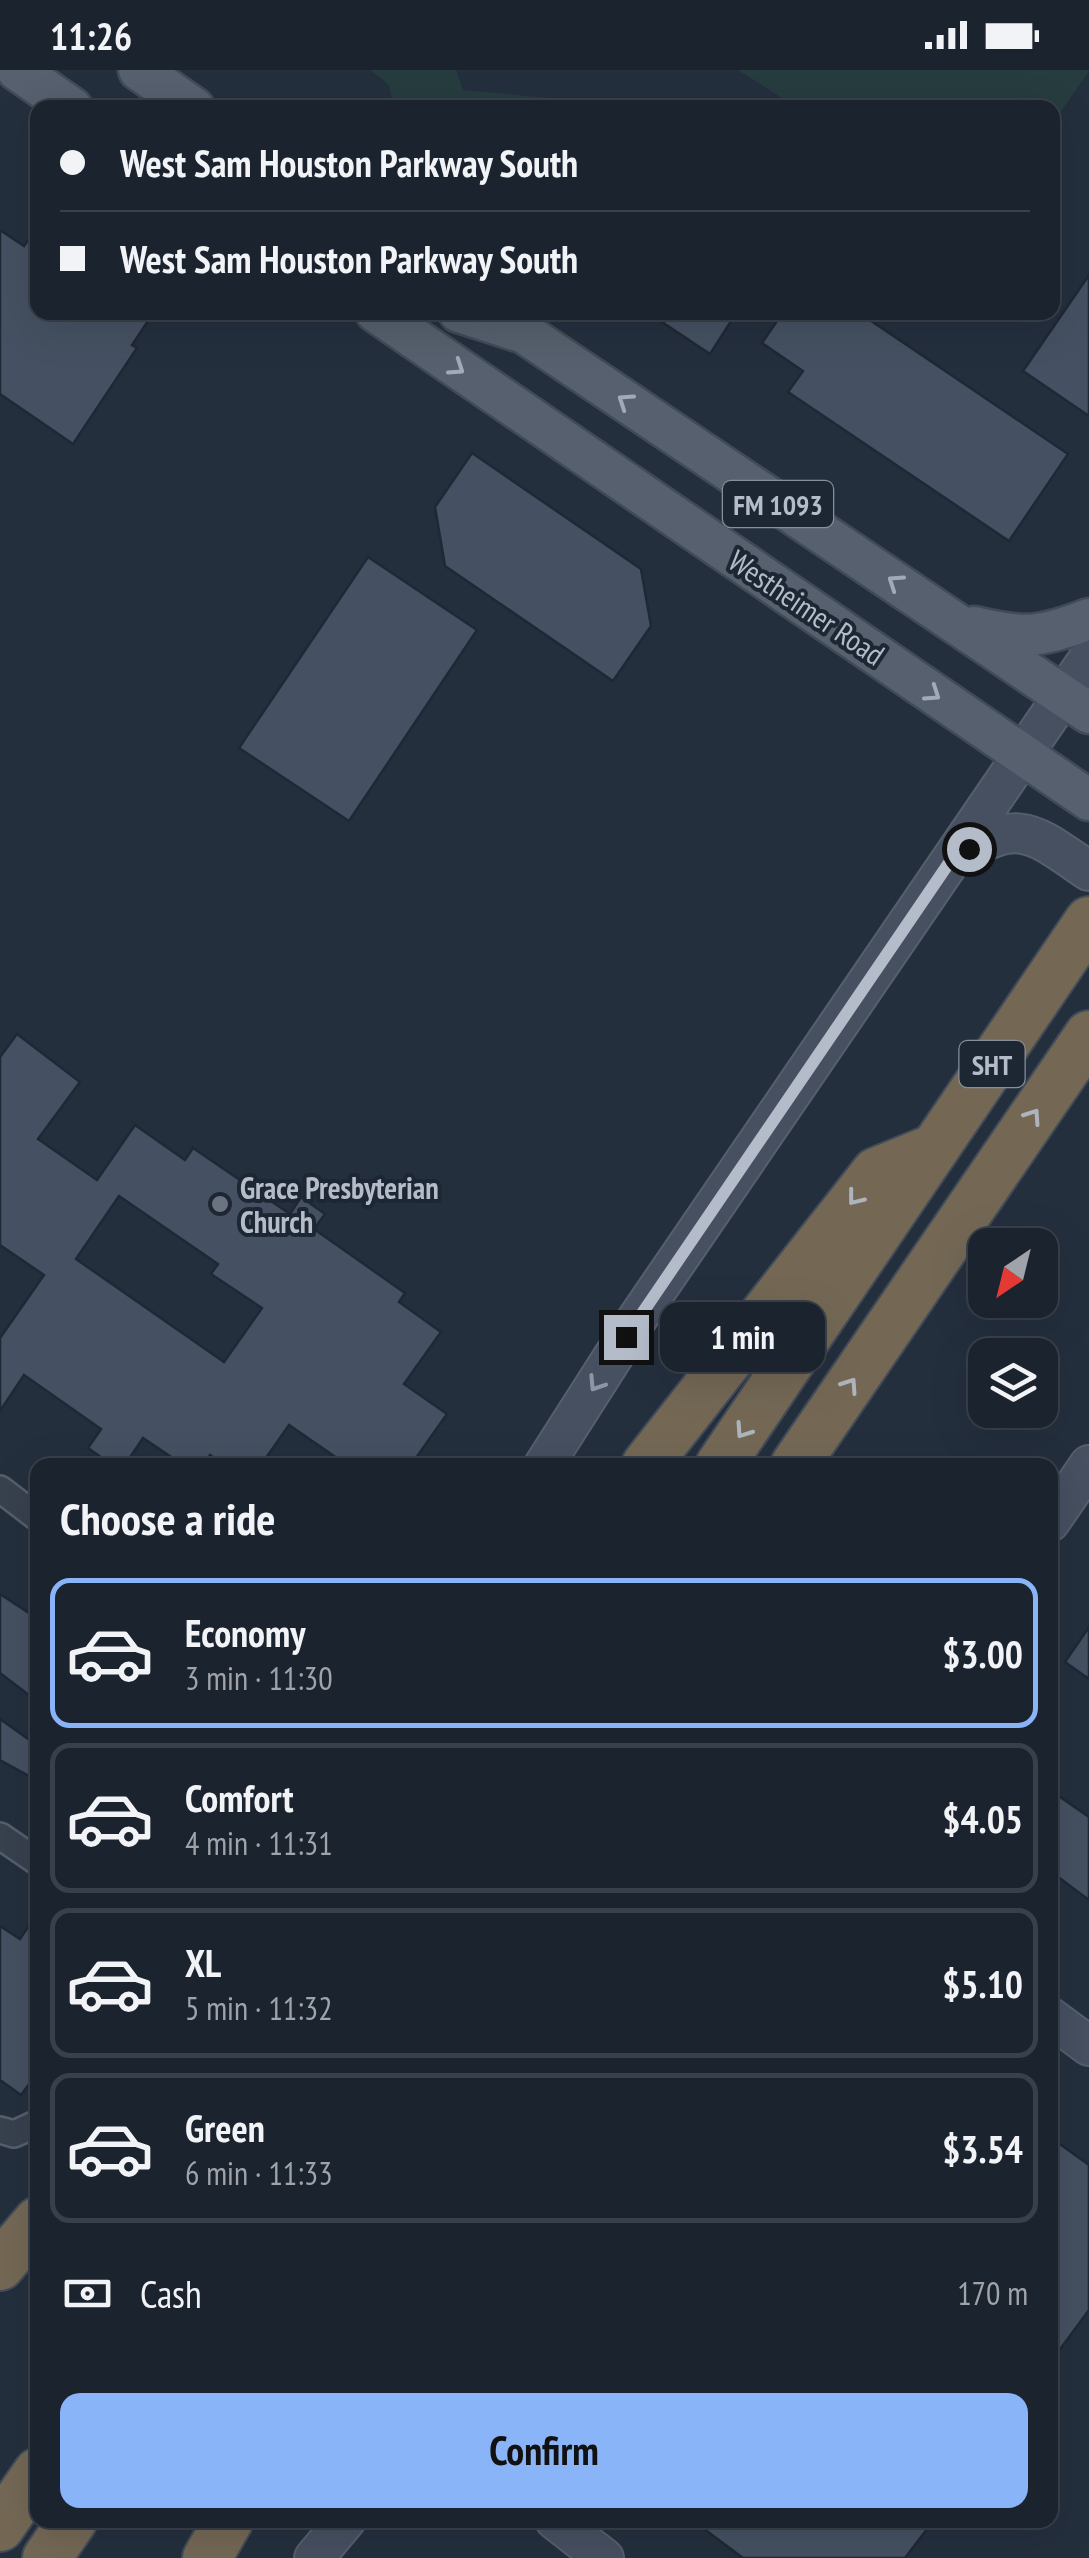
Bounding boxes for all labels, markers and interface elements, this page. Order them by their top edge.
text: 11:26 [50,11,132,60]
text: West Sam Houston Parkway South [120,138,578,187]
text: West Sam Houston Parkway South [120,234,578,283]
one-way arrow [445,356,464,374]
one-way arrow [618,395,636,414]
road number: FM 1093 [723,481,833,527]
street label: Westheimer Road [722,541,892,673]
one-way arrow [888,576,907,594]
one-way arrow [922,682,941,700]
route start [947,827,992,872]
road number: SHT [960,1041,1024,1087]
one-way arrow [1021,1109,1039,1128]
place label: Grace Presbyterian Church [240,1168,439,1241]
one-way arrow [849,1187,867,1205]
marker: Grace Presbyterian Church [209,1193,231,1215]
north arrow [968,1228,1058,1318]
map controls [968,1228,1058,1428]
callout: 1 min [661,1302,826,1372]
route end [604,1315,649,1360]
text: 1 min [710,1316,775,1358]
button: layers [968,1338,1058,1428]
one-way arrow [589,1373,608,1391]
one-way arrow [838,1377,856,1396]
one-way arrow [737,1420,755,1439]
text: Choose a ride [60,1489,275,1547]
icon: car [65,1608,155,1698]
text: Economy [185,1608,305,1657]
text: $3.00 [942,1629,1023,1678]
text: 3 min · 11:30 [185,1657,333,1699]
icon: car [65,1773,155,1863]
text: Comfort [185,1773,294,1822]
text: $4.05 [942,1794,1023,1843]
text: 4 min · 11:31 [185,1822,333,1864]
icon: car [65,1938,155,2028]
text: XL [185,1938,221,1987]
text: $5.10 [942,1959,1023,2008]
text: 5 min · 11:32 [185,1987,333,2029]
icon: car [65,2103,155,2193]
text: Green [185,2103,265,2152]
text: $3.54 [942,2124,1023,2173]
text: 6 min · 11:33 [185,2152,333,2194]
icon: cash [60,2266,115,2321]
text: Cash [140,2269,202,2318]
text: 170 m [957,2272,1028,2314]
button: Confirm [60,2393,1028,2508]

